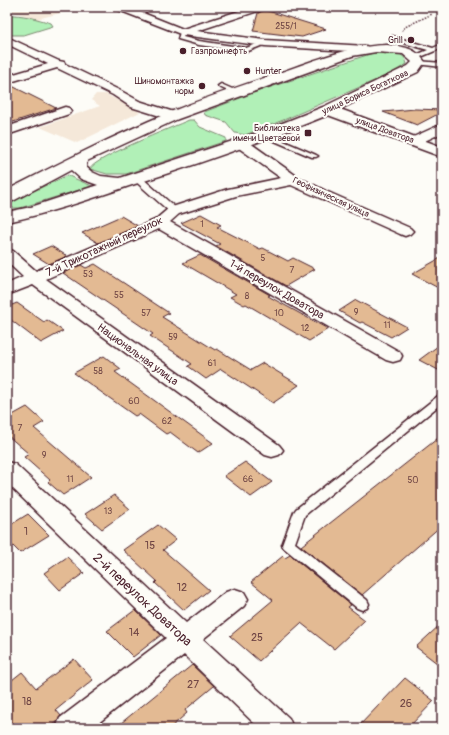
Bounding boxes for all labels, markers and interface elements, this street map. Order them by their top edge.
house number: 255/1 [275,21,297,32]
place label: Grill [388,35,403,46]
marker: Grill [406,35,416,45]
marker: Газпромнефть [178,46,188,56]
place label: Газпромнефть [191,46,247,57]
marker: Hunter [242,66,252,76]
place label: Hunter [255,66,282,77]
street label: улица Бориса Богаткова [320,68,410,118]
place label: Шиномонтажка норм [135,76,194,97]
marker: Шиномонтажка норм [197,81,207,91]
street label: улица Доватора [353,115,415,146]
place label: Библиотека имени Цветаевой [233,123,300,144]
marker: Библиотека имени Цветаевой [303,128,313,138]
street label: Геофизическая улица [291,175,371,220]
street label: 7-й Трикотажный переулок [44,213,165,279]
house number: 1 [200,219,204,230]
house number: 5 [261,253,266,264]
street label: 1-й переулок Доватора [227,257,327,322]
house number: 7 [290,265,295,276]
house number: 53 [83,269,93,280]
house number: 55 [114,290,124,301]
house number: 8 [245,291,250,302]
house number: 9 [354,307,359,318]
house number: 57 [141,308,151,319]
house number: 10 [274,308,284,319]
house number: 11 [383,320,391,331]
street label: Национальная улица [95,321,181,388]
house number: 12 [301,323,309,334]
house number: 59 [168,332,178,343]
house number: 61 [208,358,216,369]
house number: 58 [93,366,103,377]
house number: 60 [128,396,140,407]
house number: 62 [162,416,172,427]
house number: 7 [18,423,23,434]
house number: 9 [42,450,47,461]
house number: 11 [66,474,74,485]
house number: 66 [243,474,253,485]
house number: 50 [407,475,419,486]
house number: 13 [104,506,112,517]
house number: 1 [24,525,28,538]
house number: 15 [145,539,155,552]
street label: 2-й переулок Доватора [90,550,195,650]
house number: 12 [177,581,187,594]
house number: 14 [129,626,140,639]
house number: 25 [251,631,263,644]
house number: 27 [187,678,199,691]
house number: 18 [22,695,32,708]
house number: 26 [400,697,412,710]

